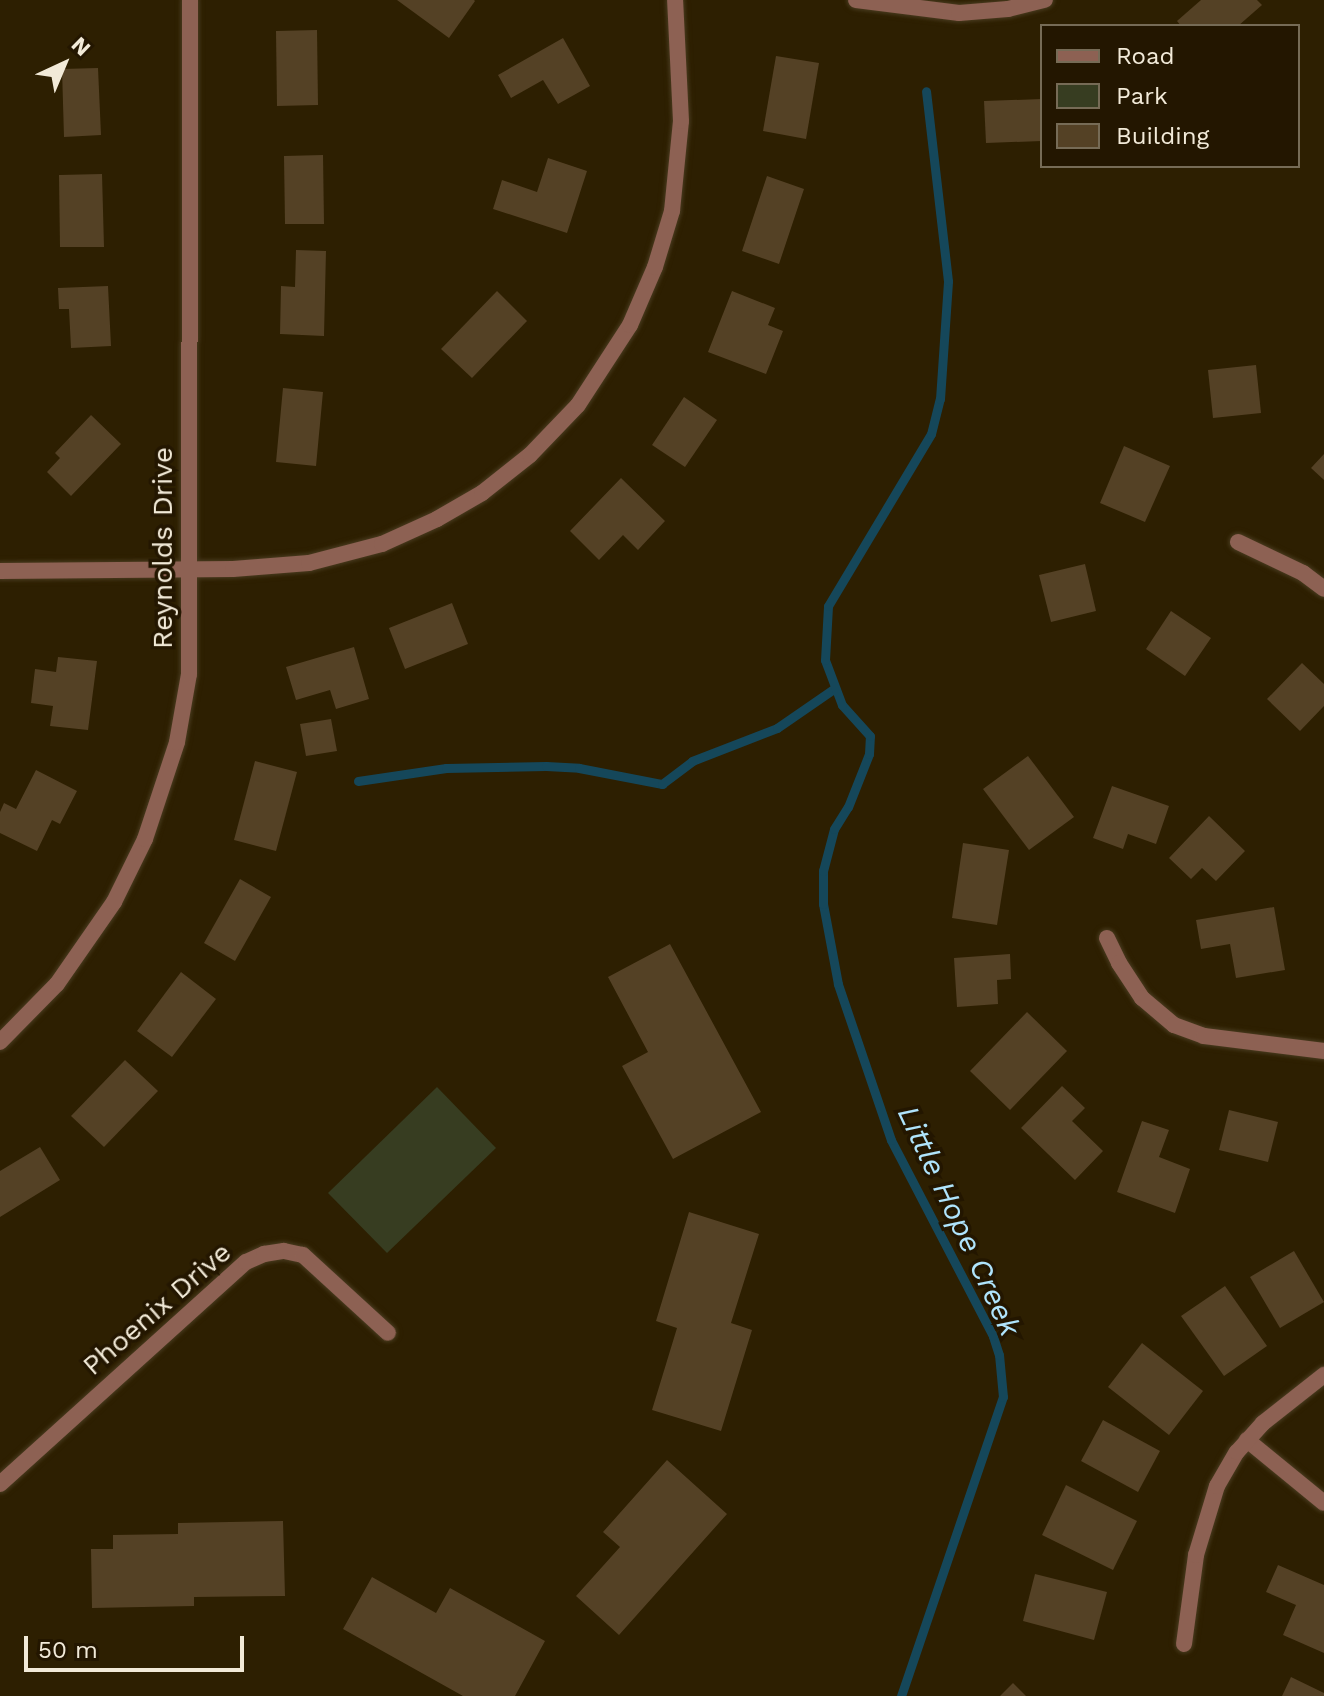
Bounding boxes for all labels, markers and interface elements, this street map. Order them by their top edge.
north arrow [24,24,104,104]
legend [1040,24,1300,168]
text: N [66,32,96,61]
text: Road [1116,42,1175,70]
text: Park [1116,82,1168,110]
text: Building [1116,122,1209,150]
street label: Reynolds Drive [146,447,180,649]
water label: Little Hope Creek [890,1100,1028,1342]
street label: Phoenix Drive [76,1235,238,1383]
scale bar [28,1620,248,1670]
text: 50 m [38,1636,98,1664]

